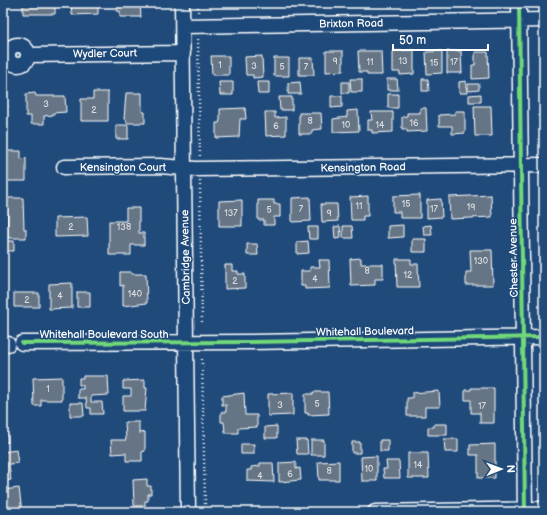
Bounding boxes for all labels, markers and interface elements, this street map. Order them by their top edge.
street label: Brixton Road [319,16,383,31]
scale bar [393,26,488,52]
text: 50 m [399,33,426,48]
street label: Wydler Court [73,46,138,61]
house number: 9 [332,56,338,67]
house number: 13 [398,56,408,67]
house number: 11 [367,57,373,68]
house number: 17 [450,57,459,68]
house number: 15 [430,58,438,69]
house number: 1 [218,60,222,71]
house number: 3 [251,61,257,72]
house number: 5 [279,62,285,73]
house number: 7 [304,62,309,73]
house number: 3 [43,99,49,110]
house number: 2 [91,105,97,116]
house number: 8 [307,116,313,127]
house number: 16 [410,118,419,129]
house number: 10 [342,120,350,131]
house number: 14 [376,120,385,131]
house number: 6 [273,121,279,132]
street label: Kensington Road [320,160,406,175]
street label: Kensington Court [80,161,167,174]
house number: 15 [402,199,410,210]
house number: 11 [356,201,362,212]
house number: 19 [467,202,475,213]
house number: 7 [299,204,304,215]
house number: 17 [430,204,439,215]
house number: 5 [266,205,272,216]
house number: 137 [224,208,238,219]
house number: 9 [326,208,332,219]
street label: Cambridge Avenue [178,209,193,305]
street label: Chester Avenue [506,218,521,298]
house number: 2 [68,222,74,233]
house number: 138 [117,222,131,233]
house number: 130 [474,256,488,267]
house number: 8 [364,266,370,277]
house number: 12 [404,270,413,281]
house number: 4 [312,274,318,285]
house number: 2 [232,276,238,287]
house number: 140 [128,289,142,300]
house number: 4 [57,291,63,302]
house number: 2 [24,295,30,306]
street label: Whitehall Boulevard [316,324,414,339]
street label: Whitehall Boulevard South [39,328,169,341]
house number: 1 [46,384,50,395]
house number: 5 [314,399,320,410]
house number: 3 [277,400,283,411]
house number: 17 [478,401,487,412]
north arrow [481,449,521,489]
house number: 14 [414,460,423,471]
house number: 10 [365,464,373,475]
text: N [504,465,517,473]
house number: 8 [326,466,332,477]
house number: 6 [287,469,293,480]
house number: 4 [257,471,263,482]

